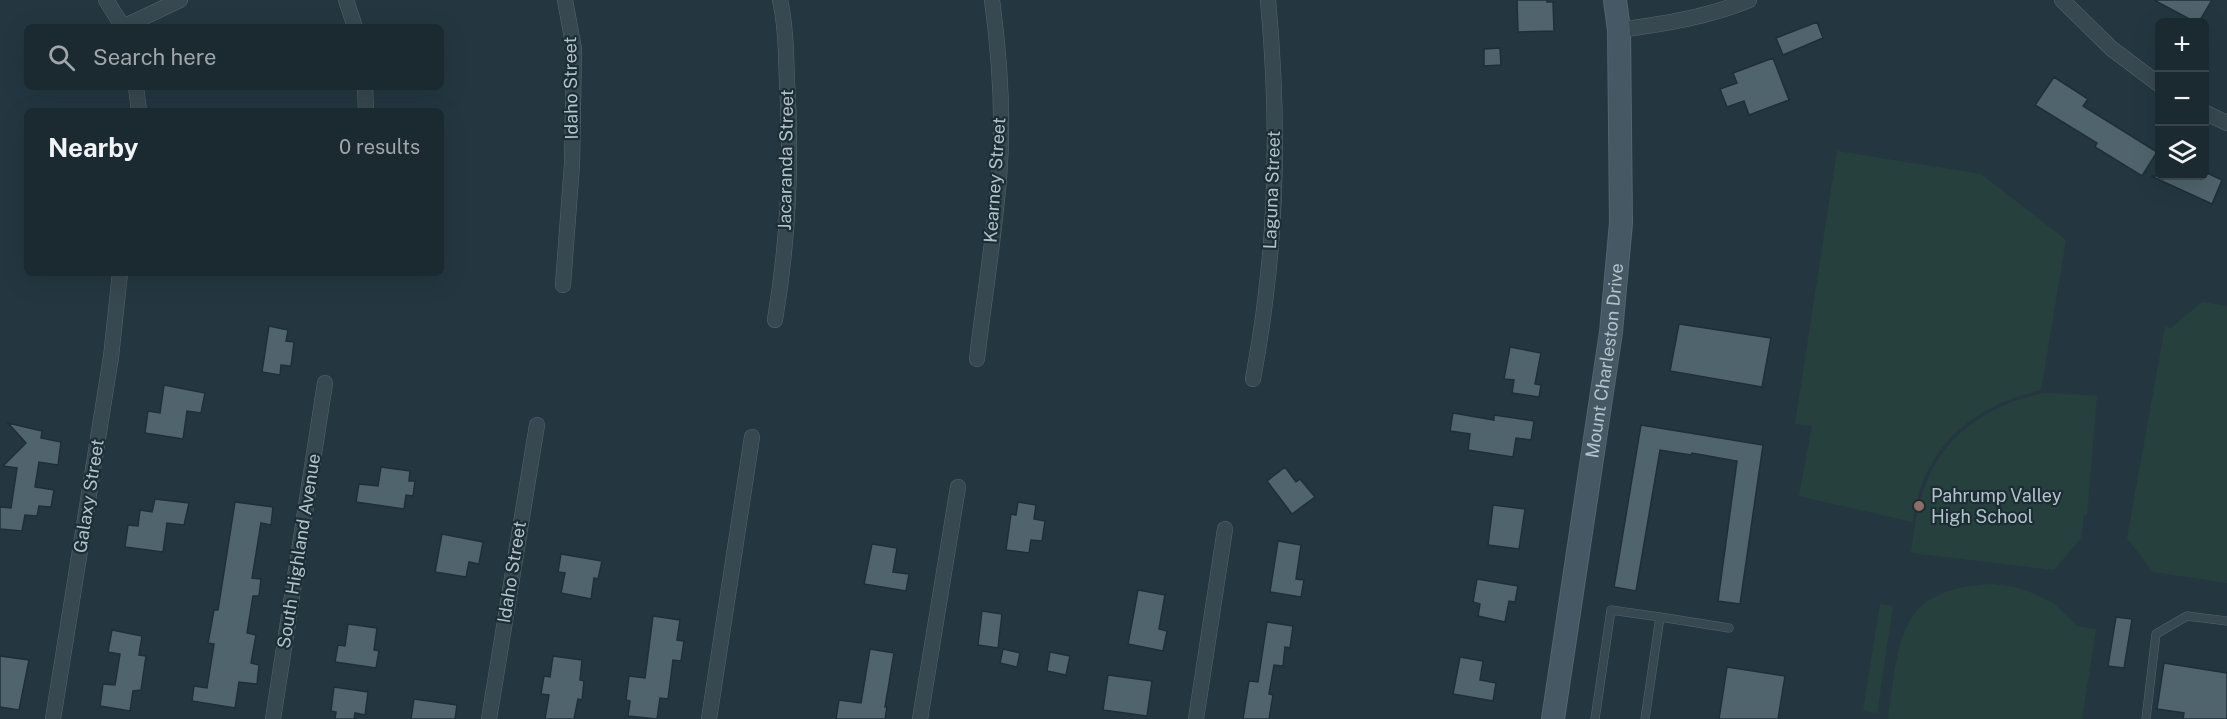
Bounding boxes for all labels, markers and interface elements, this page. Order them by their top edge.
map controls [2155,18,2209,180]
button: + [2155,18,2209,72]
search box [24,24,444,90]
street label: Idaho Street [559,36,582,140]
icon: search [45,41,78,74]
text: Search here [93,44,217,70]
button: − [2155,72,2209,126]
street label: Jacaranda Street [774,89,797,231]
street label: Kearney Street [980,116,1009,243]
button: layers [2155,126,2209,180]
street label: Laguna Street [1259,130,1284,250]
text: Nearby [48,132,138,163]
text: 0 results [339,135,420,159]
street label: Mount Charleston Drive [1581,262,1627,460]
street label: Galaxy Street [69,438,108,554]
street label: South Highland Avenue [273,452,324,650]
place label: Pahrump Valley High School [1931,485,2062,527]
marker: Pahrump Valley High School [1912,499,1926,513]
street label: Idaho Street [493,519,530,624]

